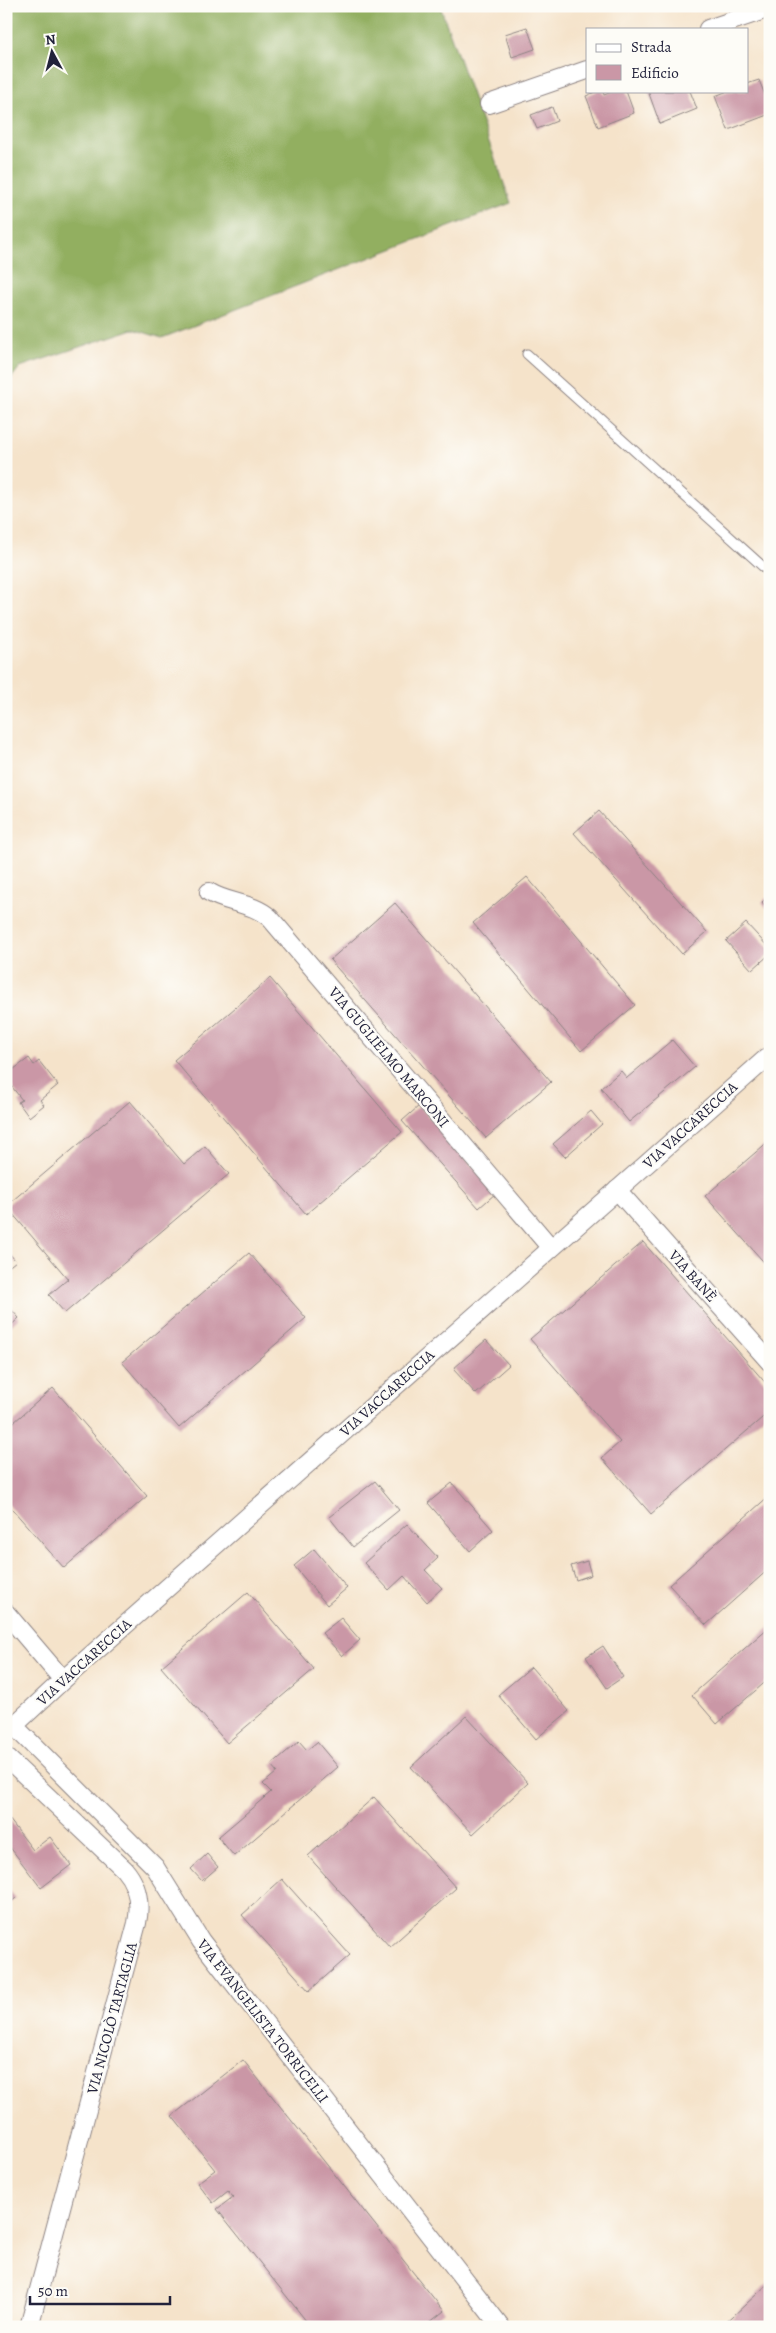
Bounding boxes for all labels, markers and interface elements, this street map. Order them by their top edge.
north arrow [28,28,78,78]
legend [586,28,748,92]
text: N [44,30,57,50]
text: Strada [631,37,672,57]
text: Edificio [631,63,679,83]
street label: VIA GUGLIELMO MARCONI [324,982,454,1132]
street label: VIA VACCARECCIA [638,1077,742,1174]
street label: VIA BANÈ [664,1245,722,1306]
street label: VIA VACCARECCIA [335,1345,439,1442]
street label: VIA VACCARECCIA [32,1614,136,1711]
street label: VIA EVANGELISTA TORRICELLI [192,1934,333,2107]
street label: VIA NICOLÒ TARTAGLIA [82,1940,142,2097]
scale bar [30,2273,170,2305]
text: 50 m [38,2281,68,2301]

